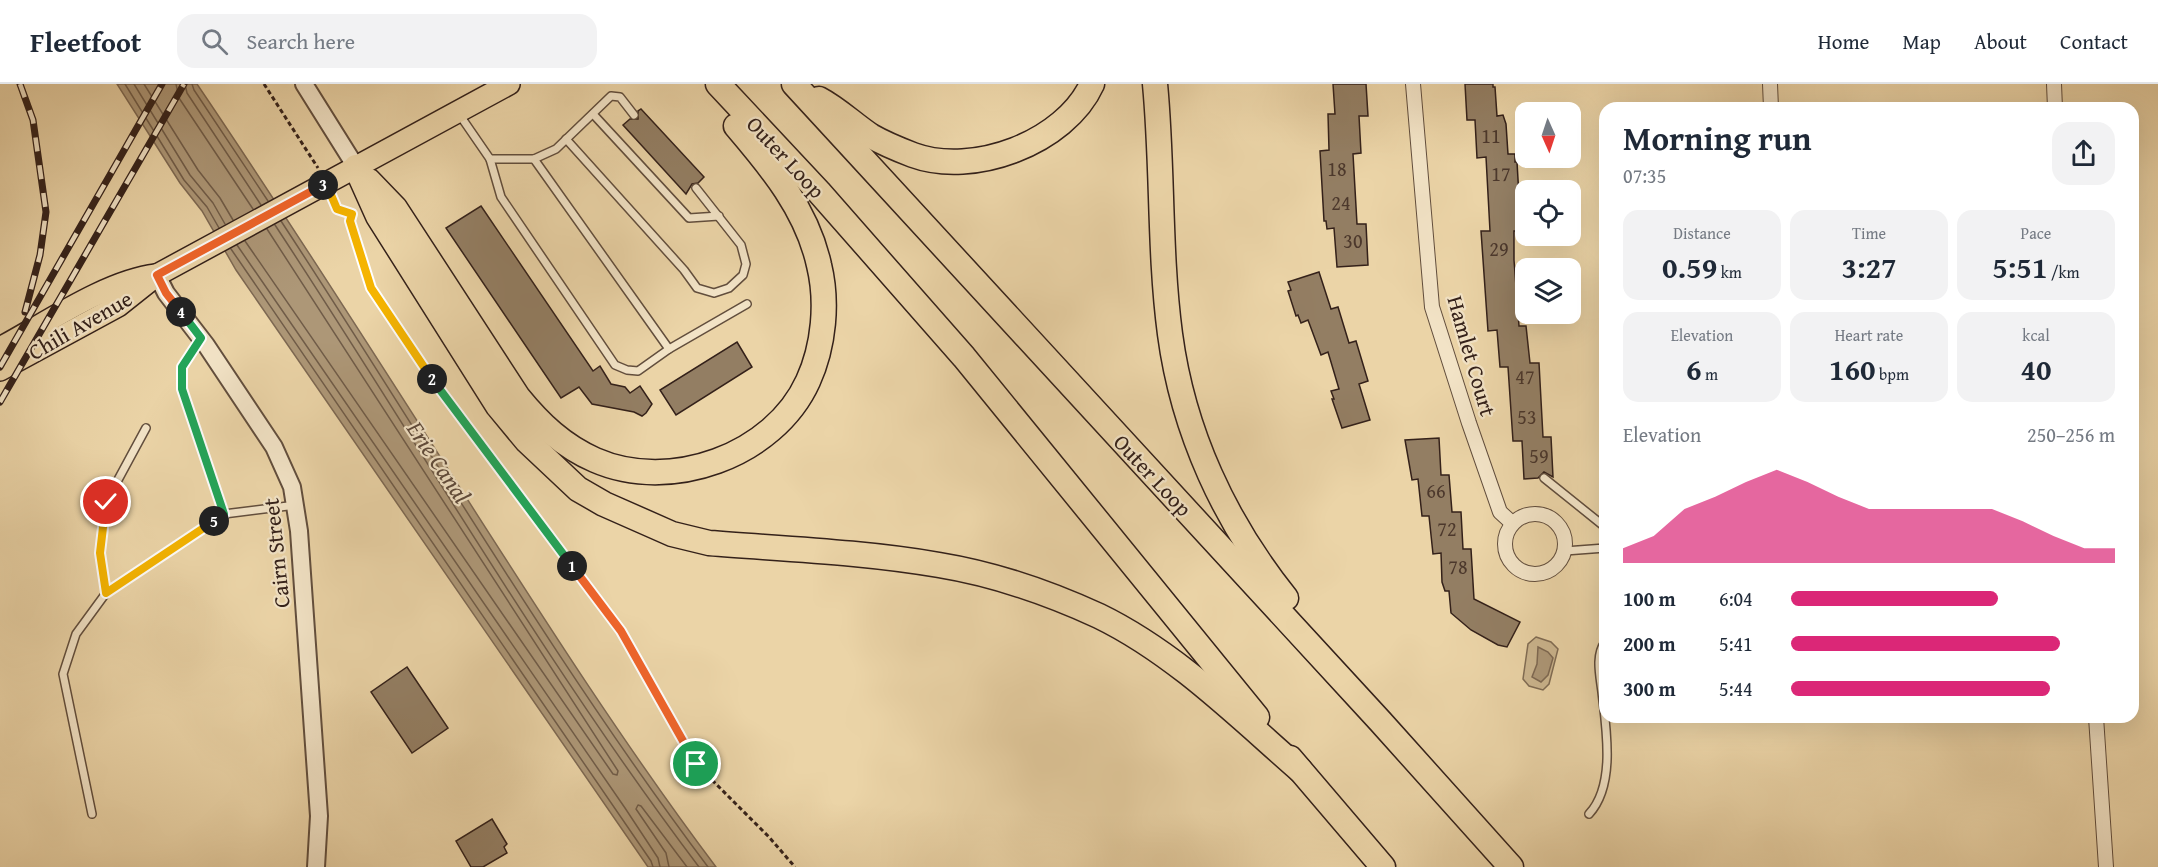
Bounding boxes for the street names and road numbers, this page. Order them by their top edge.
street label: Outer Loop [739,109,833,205]
street label: Chili Avenue [22,282,138,368]
street label: Hamlet Court [1440,292,1505,420]
street label: Outer Loop [1106,427,1200,523]
street label: Cairn Street [254,496,298,610]

